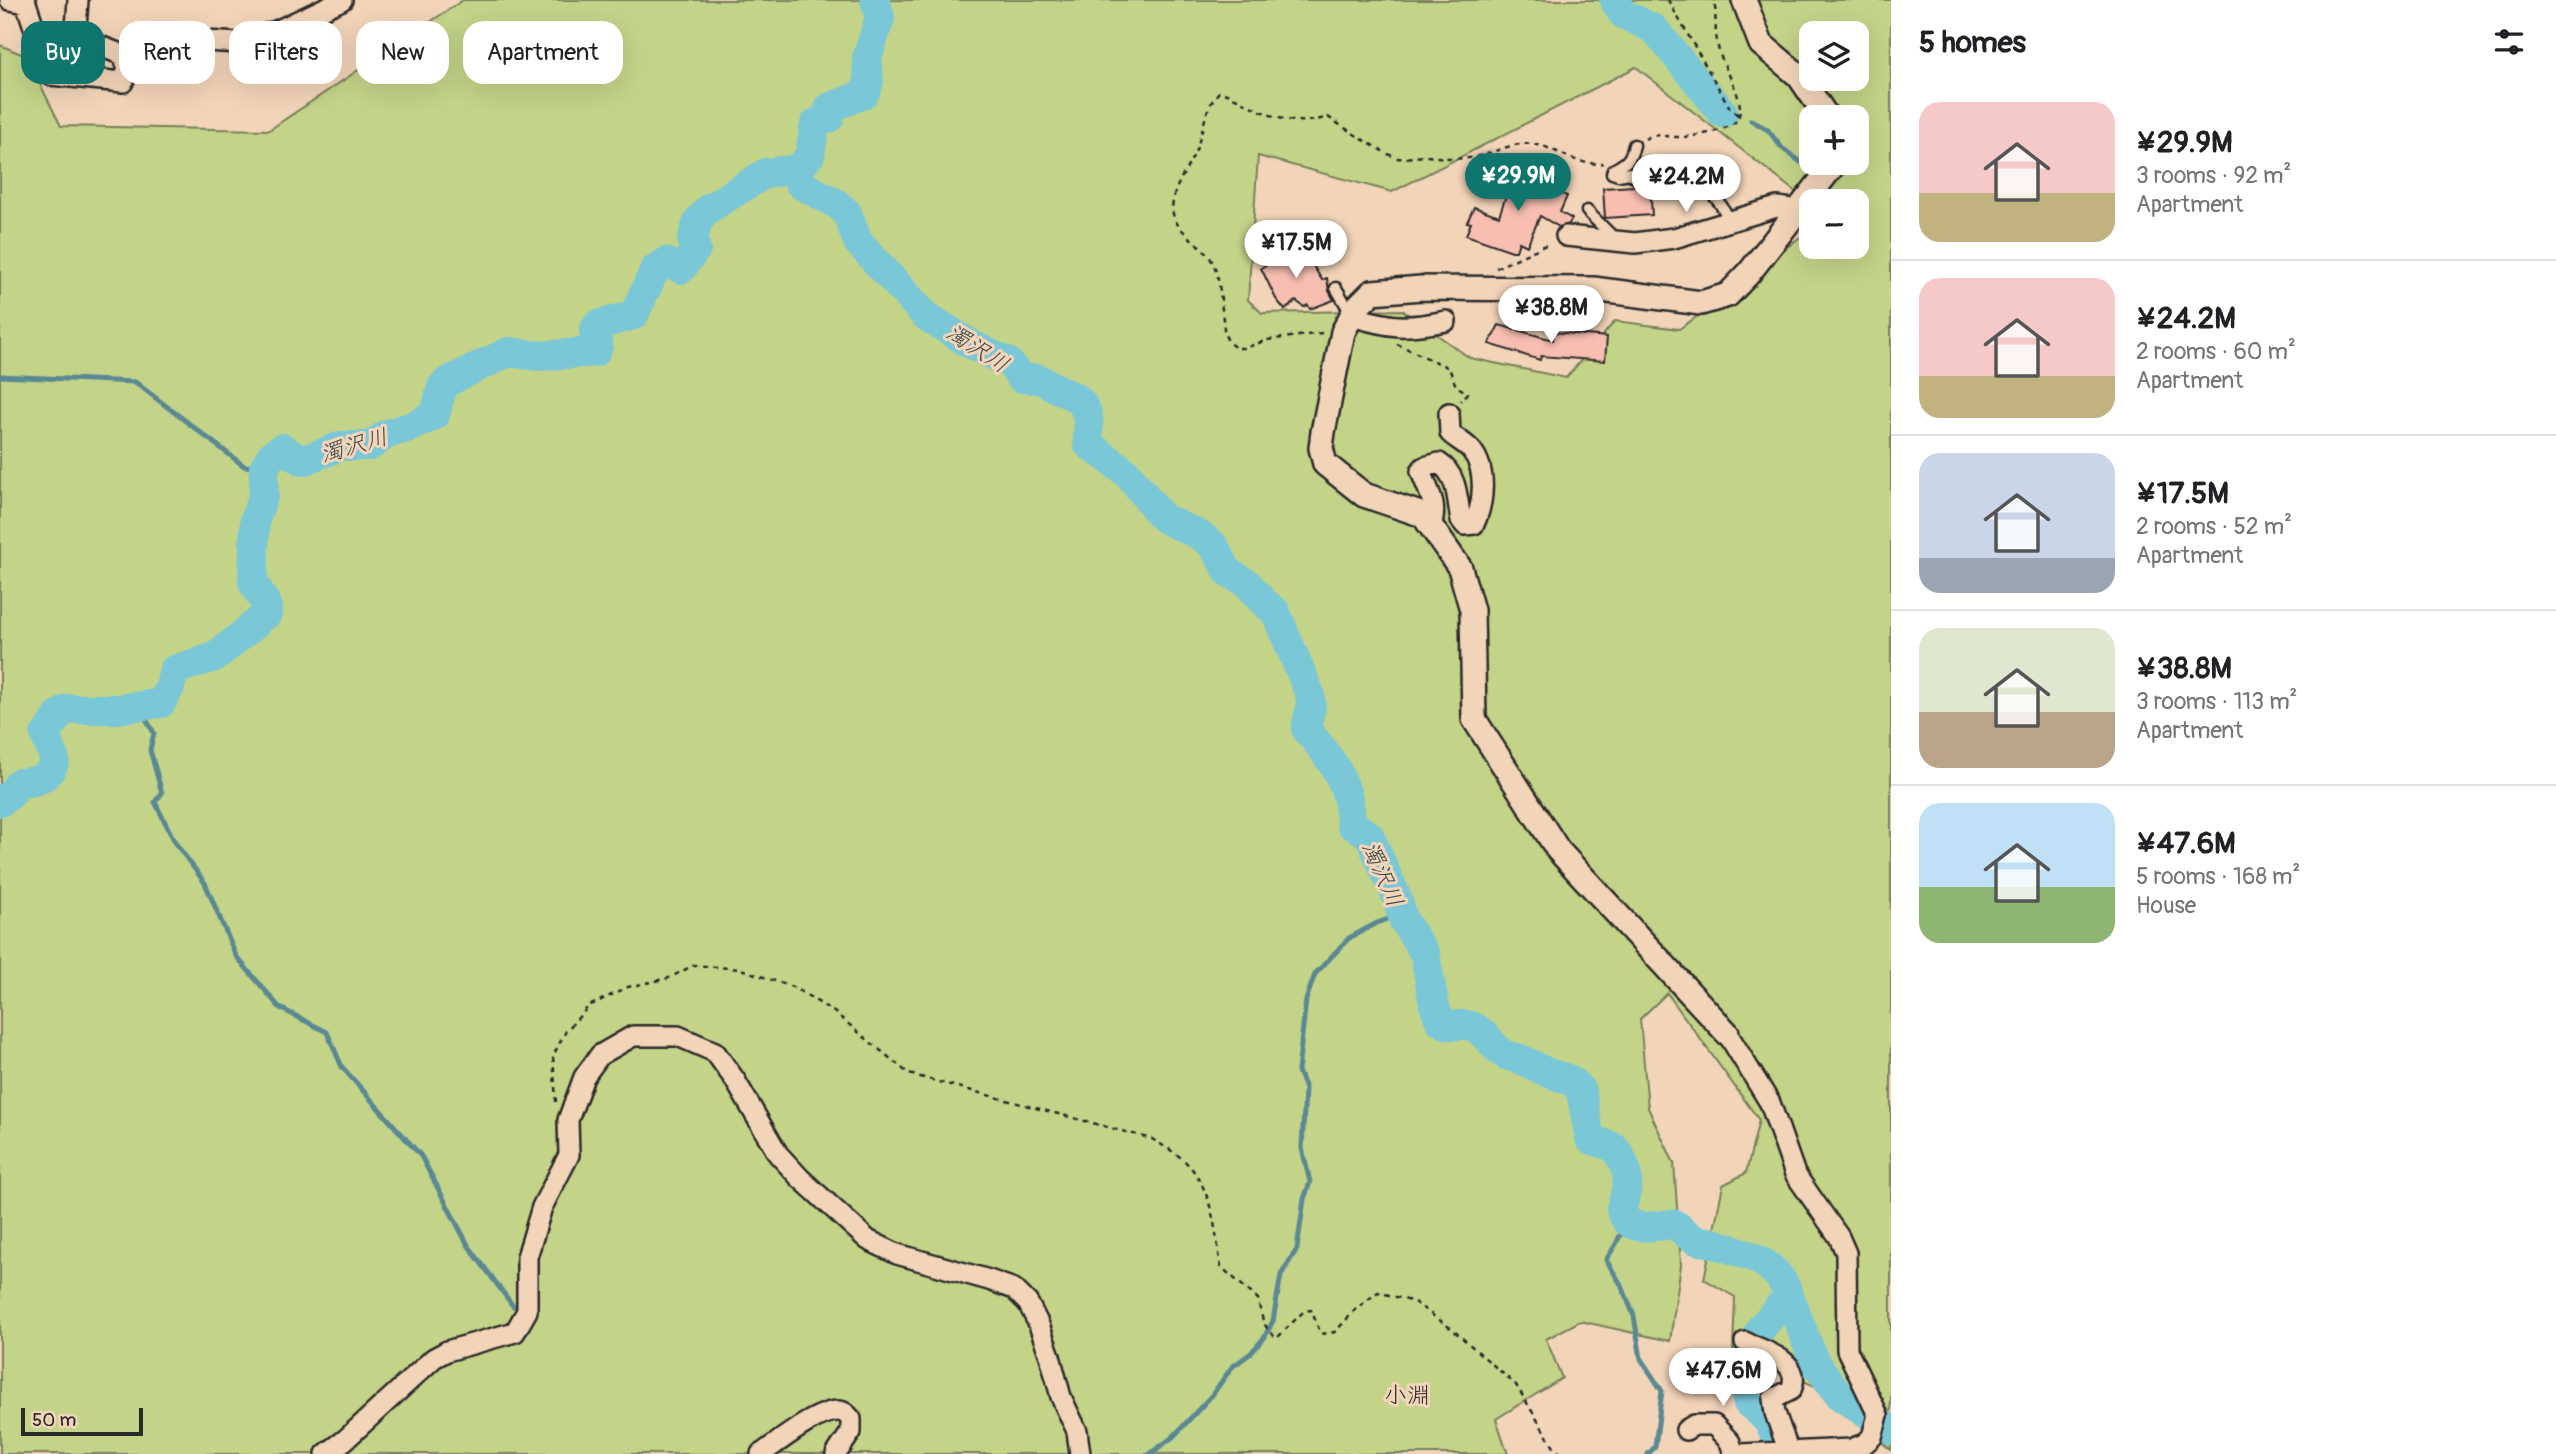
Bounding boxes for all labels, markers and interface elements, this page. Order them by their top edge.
chip: Buy [21,21,105,84]
chip: Rent [119,21,215,84]
chip: Filters [229,21,342,84]
chip: New [356,21,449,84]
chip: Apartment [463,21,623,84]
map controls [1799,21,1869,259]
button: layers [1799,21,1869,91]
icon: filters [2490,23,2528,61]
text: 5 homes [1919,24,2026,61]
button: + [1799,105,1869,175]
text: ¥29.9M [2136,124,2233,161]
icon: home [1975,130,2059,214]
pin: ¥29.9M [1461,154,1575,213]
pin: ¥24.2M [1629,154,1743,214]
text: ¥29.9M [1481,161,1555,190]
text: 3 rooms · 92 m² [2136,161,2291,190]
text: ¥24.2M [1648,162,1724,191]
button: − [1799,189,1869,259]
text: Apartment [2136,190,2243,219]
pin: ¥17.5M [1239,220,1353,280]
text: ¥17.5M [1260,228,1332,257]
pin: ¥38.8M [1494,286,1608,345]
text: ¥38.8M [1514,293,1588,322]
text: ¥24.2M [2136,300,2236,337]
icon: home [1975,306,2059,390]
water label: 濁沢川 [941,317,1015,379]
text: 2 rooms · 60 m² [2136,337,2296,366]
text: Apartment [2136,366,2243,395]
water label: 濁沢川 [317,422,391,469]
text: ¥17.5M [2136,475,2229,512]
icon: home [1975,481,2059,565]
text: 2 rooms · 52 m² [2136,512,2292,541]
text: Apartment [2136,541,2243,570]
text: ¥38.8M [2136,650,2232,687]
icon: home [1975,656,2059,740]
text: 3 rooms · 113 m² [2136,687,2297,716]
text: Apartment [2136,716,2243,745]
text: ¥47.6M [2136,825,2236,862]
icon: home [1975,831,2059,915]
water label: 濁沢川 [1355,837,1410,912]
text: 5 rooms · 168 m² [2136,862,2300,891]
text: House [2136,891,2196,920]
pin: ¥47.6M [1666,1348,1780,1408]
text: ¥47.6M [1685,1356,1761,1385]
district label: 小淵 [1384,1381,1430,1410]
scale bar [21,1405,144,1437]
text: 50 m [32,1408,76,1432]

